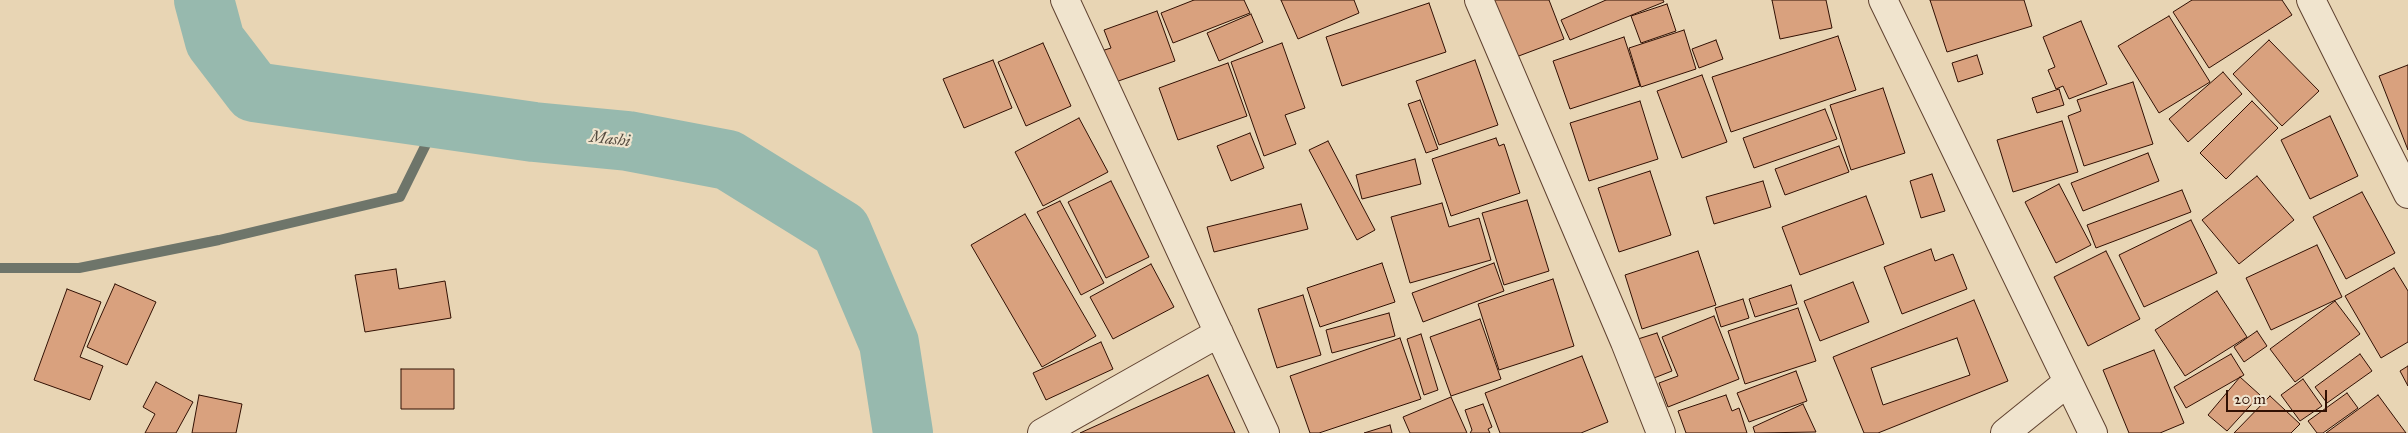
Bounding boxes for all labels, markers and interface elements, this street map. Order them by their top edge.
water label: Mashi [589,128,631,152]
scale bar [2228,380,2329,412]
text: 20 m [2234,390,2266,408]

